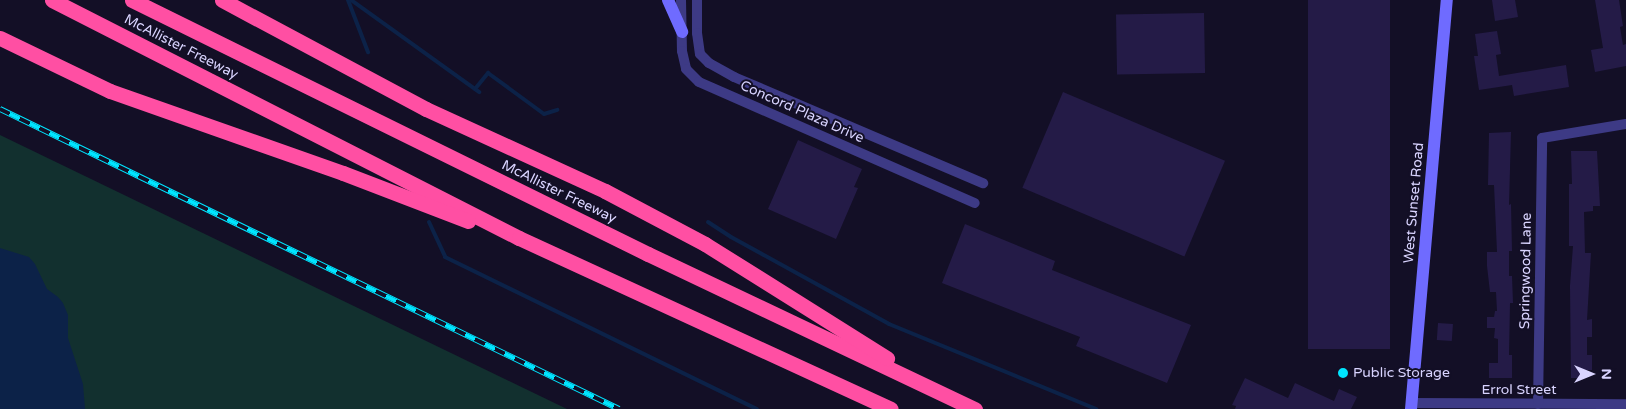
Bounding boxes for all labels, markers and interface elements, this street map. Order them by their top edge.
street label: McAllister Freeway [121,11,241,83]
street label: Concord Plaza Drive [738,77,866,147]
street label: West Sunset Road [1400,142,1428,264]
street label: McAllister Freeway [499,157,619,227]
street label: Springwood Lane [1517,213,1535,329]
north arrow [1566,349,1616,399]
place label: Public Storage [1353,365,1450,381]
marker: Public Storage [1337,367,1349,379]
text: N [1598,368,1615,380]
street label: Errol Street [1482,382,1556,398]

